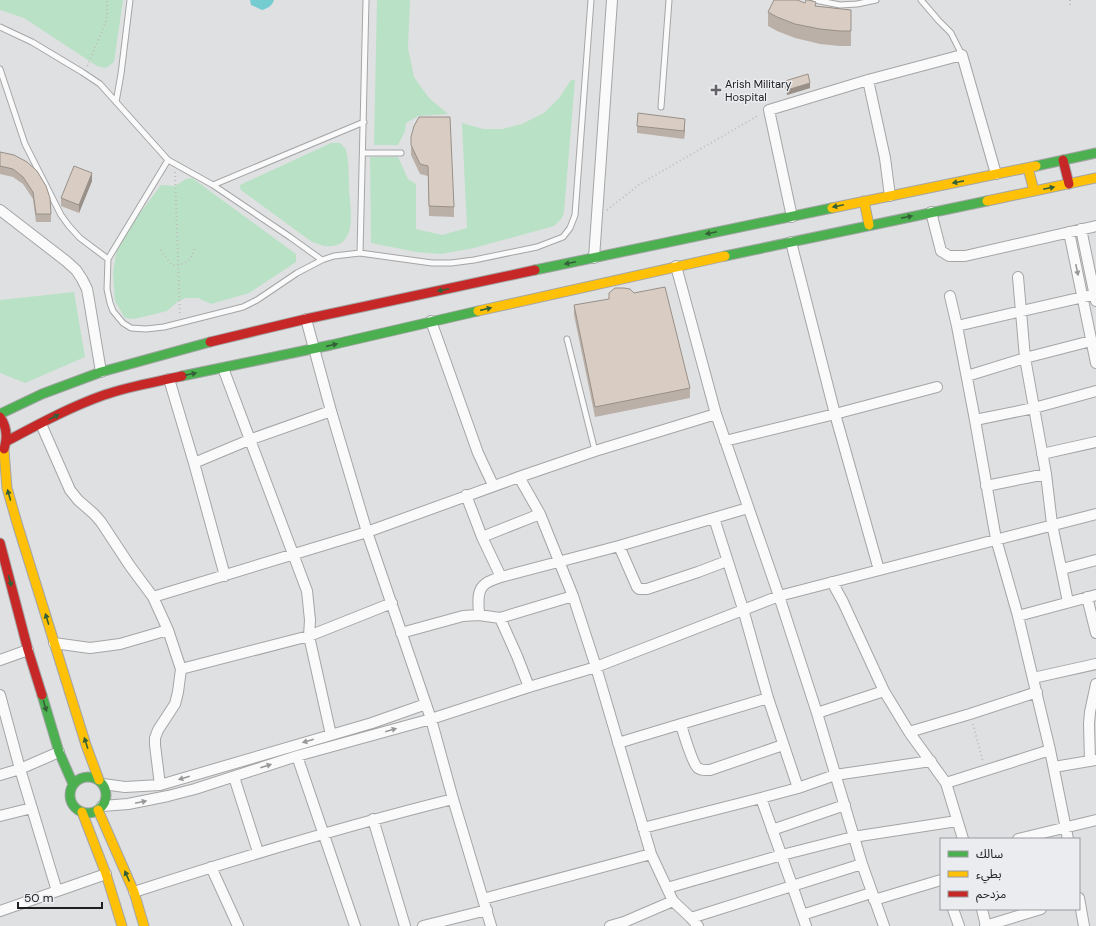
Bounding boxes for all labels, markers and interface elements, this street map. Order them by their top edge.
place label: Arish Military Hospital [725,77,791,104]
marker: Arish Military Hospital [710,84,722,96]
one-way arrow [952,179,964,185]
one-way arrow [1042,185,1055,191]
one-way arrow [832,204,844,210]
one-way arrow [901,213,914,219]
one-way arrow [705,230,717,236]
one-way arrow [564,260,576,266]
one-way arrow [1075,264,1081,276]
one-way arrow [437,287,449,293]
one-way arrow [480,305,492,311]
one-way arrow [326,341,338,347]
one-way arrow [185,371,197,377]
one-way arrow [48,414,60,420]
one-way arrow [6,489,12,501]
one-way arrow [7,575,13,587]
one-way arrow [44,613,50,625]
one-way arrow [42,700,48,712]
one-way arrow [385,727,397,733]
one-way arrow [83,737,89,749]
one-way arrow [302,738,314,744]
one-way arrow [260,763,272,769]
one-way arrow [177,775,189,781]
one-way arrow [135,798,147,804]
legend [940,838,1080,910]
text: سالك [976,846,1003,862]
text: بطيء [976,866,1002,884]
one-way arrow [124,870,130,881]
scale bar [18,884,102,910]
text: مزدحم [976,886,1006,903]
text: 50 m [24,890,53,906]

